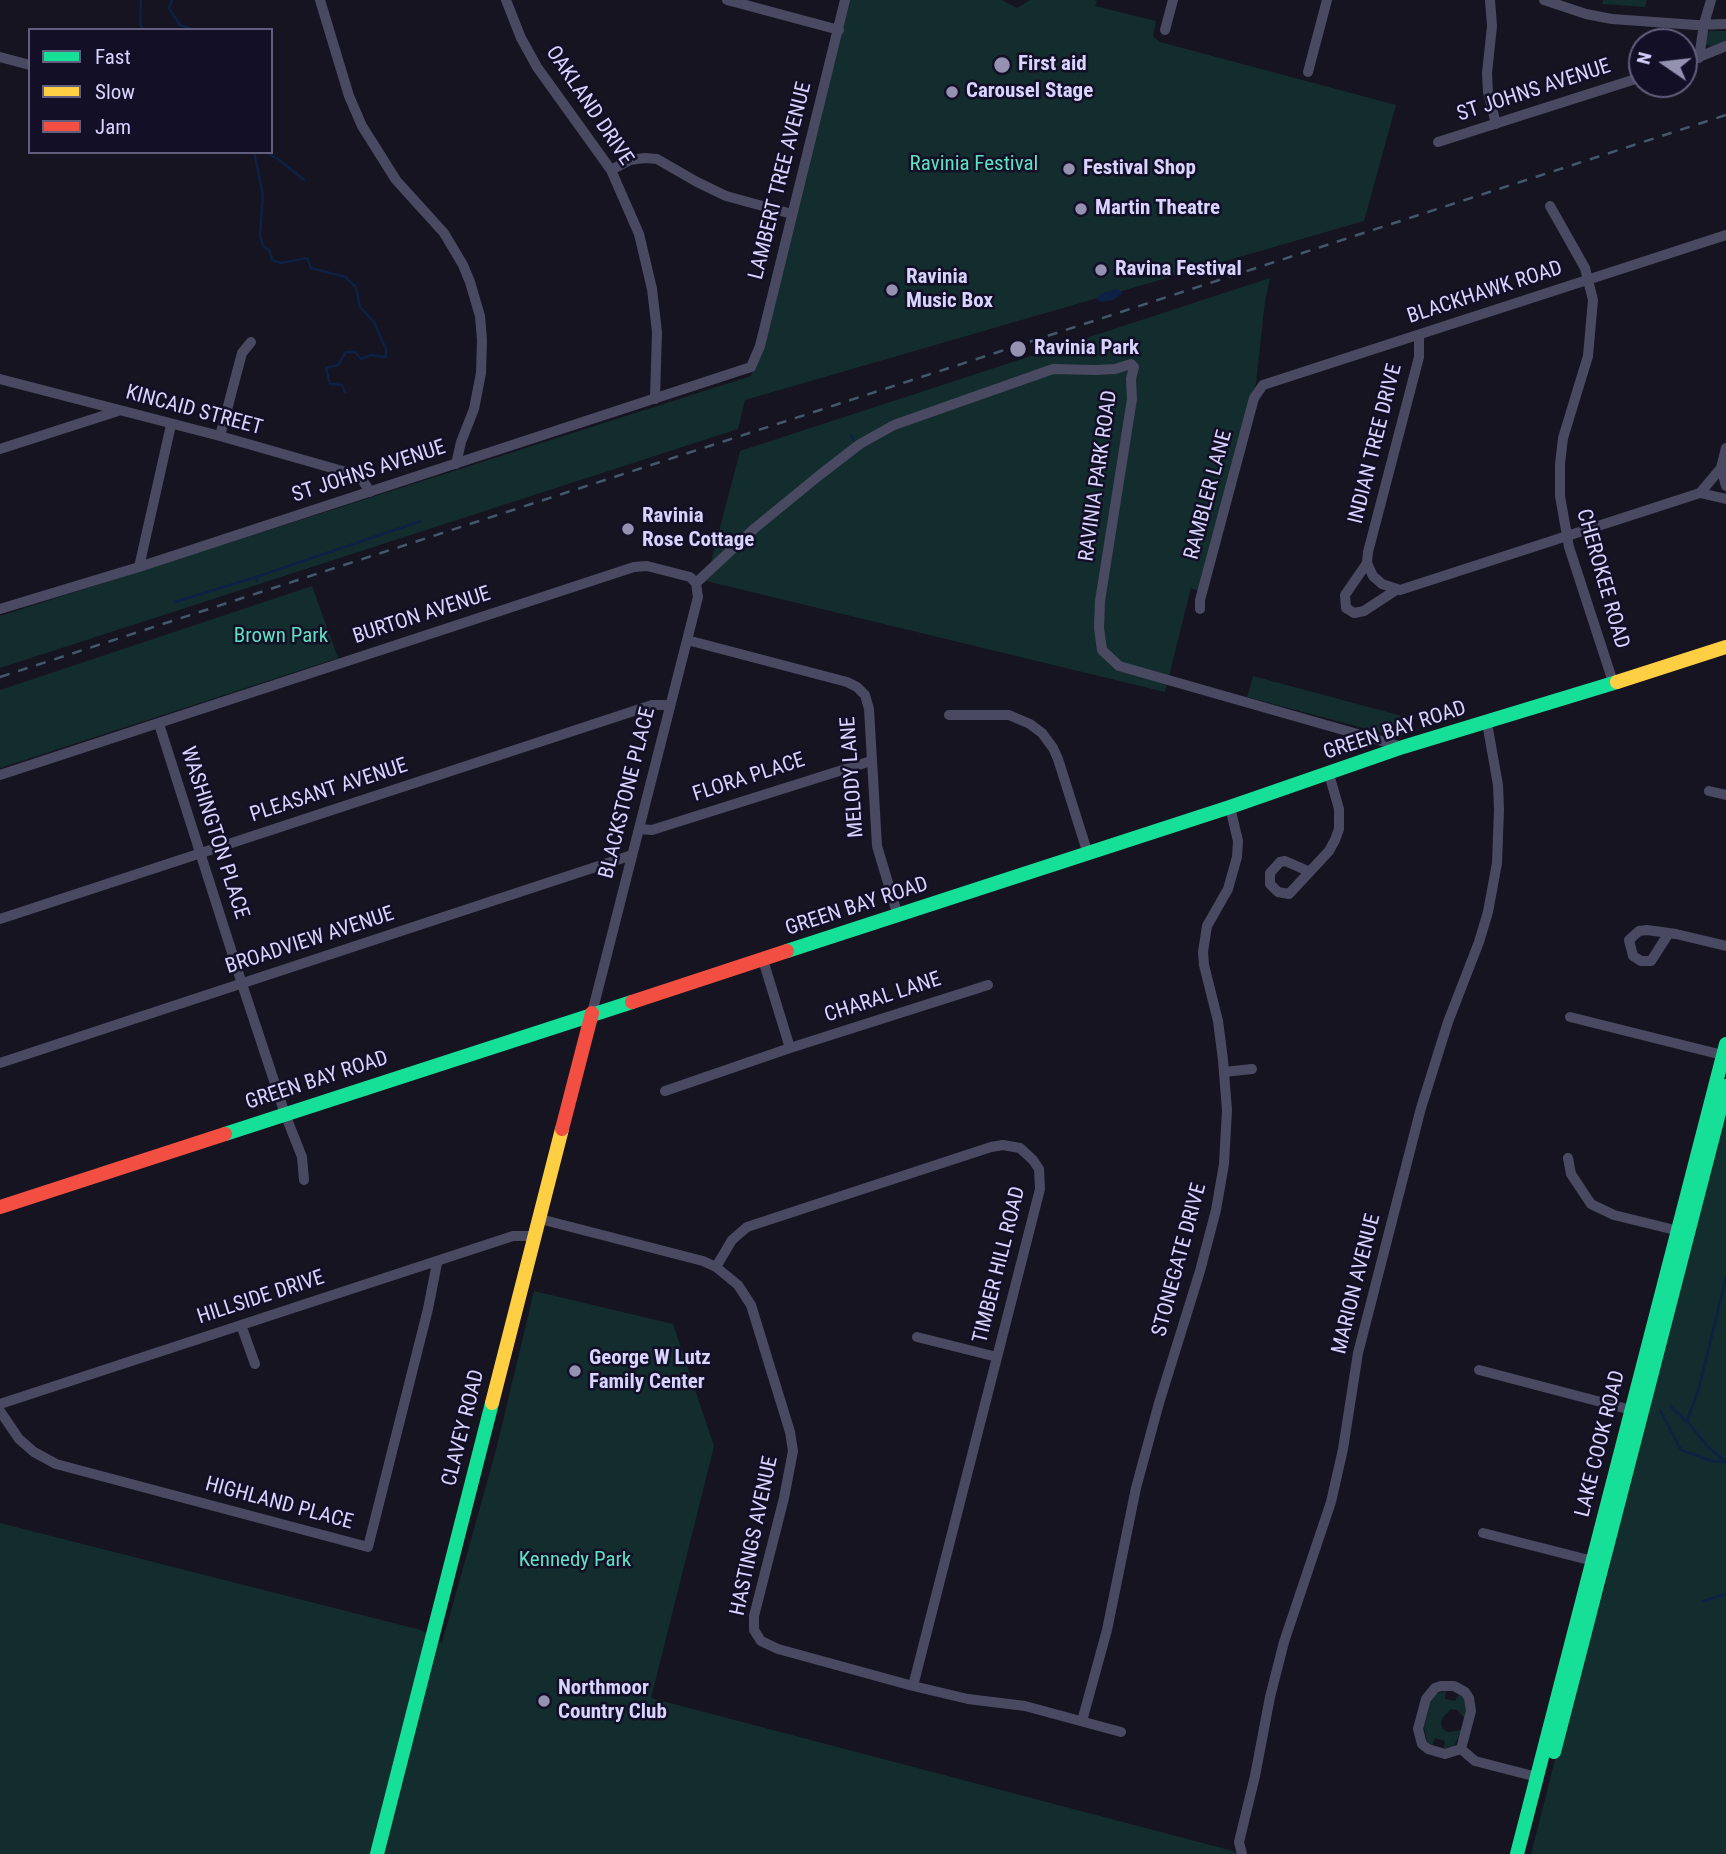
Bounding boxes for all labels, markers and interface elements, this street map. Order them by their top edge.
legend [28,28,273,154]
north arrow [1628,28,1698,98]
street label: OAKLAND DRIVE [540,41,638,171]
text: Fast [95,45,131,69]
text: N [1632,50,1657,67]
place label: First aid [1018,52,1087,78]
street label: ST JOHNS AVENUE [1454,54,1614,128]
marker: First aid [992,55,1012,75]
place label: Carousel Stage [966,79,1093,105]
text: Slow [95,80,135,104]
street label: LAMBERT TREE AVENUE [744,80,818,282]
marker: Carousel Stage [944,84,960,100]
text: Jam [95,115,131,139]
park label: Ravinia Festival [910,152,1038,178]
place label: Festival Shop [1083,156,1196,182]
marker: Festival Shop [1061,161,1077,177]
place label: Martin Theatre [1095,196,1220,222]
marker: Martin Theatre [1073,201,1089,217]
street label: BLACKHAWK ROAD [1404,256,1566,330]
place label: Ravina Festival [1115,257,1242,283]
marker: Ravina Festival [1093,262,1109,278]
place label: Ravinia Music Box [906,265,993,315]
marker: Ravinia Music Box [884,282,900,298]
place label: Ravinia Park [1034,336,1139,362]
marker: Ravinia Park [1008,339,1028,359]
street label: INDIAN TREE DRIVE [1344,361,1408,527]
street label: KINCAID STREET [123,381,265,441]
street label: RAVINIA PARK ROAD [1075,389,1123,563]
street label: RAMBLER LANE [1180,428,1238,562]
street label: ST JOHNS AVENUE [289,435,449,509]
place label: Ravinia Rose Cottage [642,504,754,554]
street label: CHEROKEE ROAD [1570,506,1634,652]
marker: Ravinia Rose Cottage [620,521,636,537]
street label: BURTON AVENUE [350,582,494,650]
park label: Brown Park [234,624,328,650]
street label: GREEN BAY ROAD [1321,696,1469,766]
street label: BLACKSTONE PLACE [595,705,661,881]
street label: MELODY LANE [836,716,870,838]
street label: WASHINGTON PLACE [174,744,254,922]
street label: FLORA PLACE [690,748,808,808]
street label: PLEASANT AVENUE [247,754,411,828]
street label: GREEN BAY ROAD [783,872,931,942]
street label: BROADVIEW AVENUE [222,902,398,980]
street label: CHARAL LANE [822,967,944,1029]
street label: GREEN BAY ROAD [243,1046,391,1116]
street label: STONEGATE DRIVE [1147,1181,1213,1339]
street label: TIMBER HILL ROAD [968,1184,1032,1346]
street label: MARION AVENUE [1327,1211,1387,1357]
street label: HILLSIDE DRIVE [194,1266,328,1330]
place label: George W Lutz Family Center [589,1346,711,1396]
marker: George W Lutz Family Center [567,1363,583,1379]
street label: CLAVEY ROAD [437,1367,491,1489]
street label: LAKE COOK ROAD [1571,1368,1631,1520]
street label: HASTINGS AVENUE [726,1454,784,1618]
street label: HIGHLAND PLACE [202,1472,356,1536]
park label: Kennedy Park [519,1548,631,1574]
place label: Northmoor Country Club [558,1676,667,1726]
marker: Northmoor Country Club [536,1693,552,1709]

